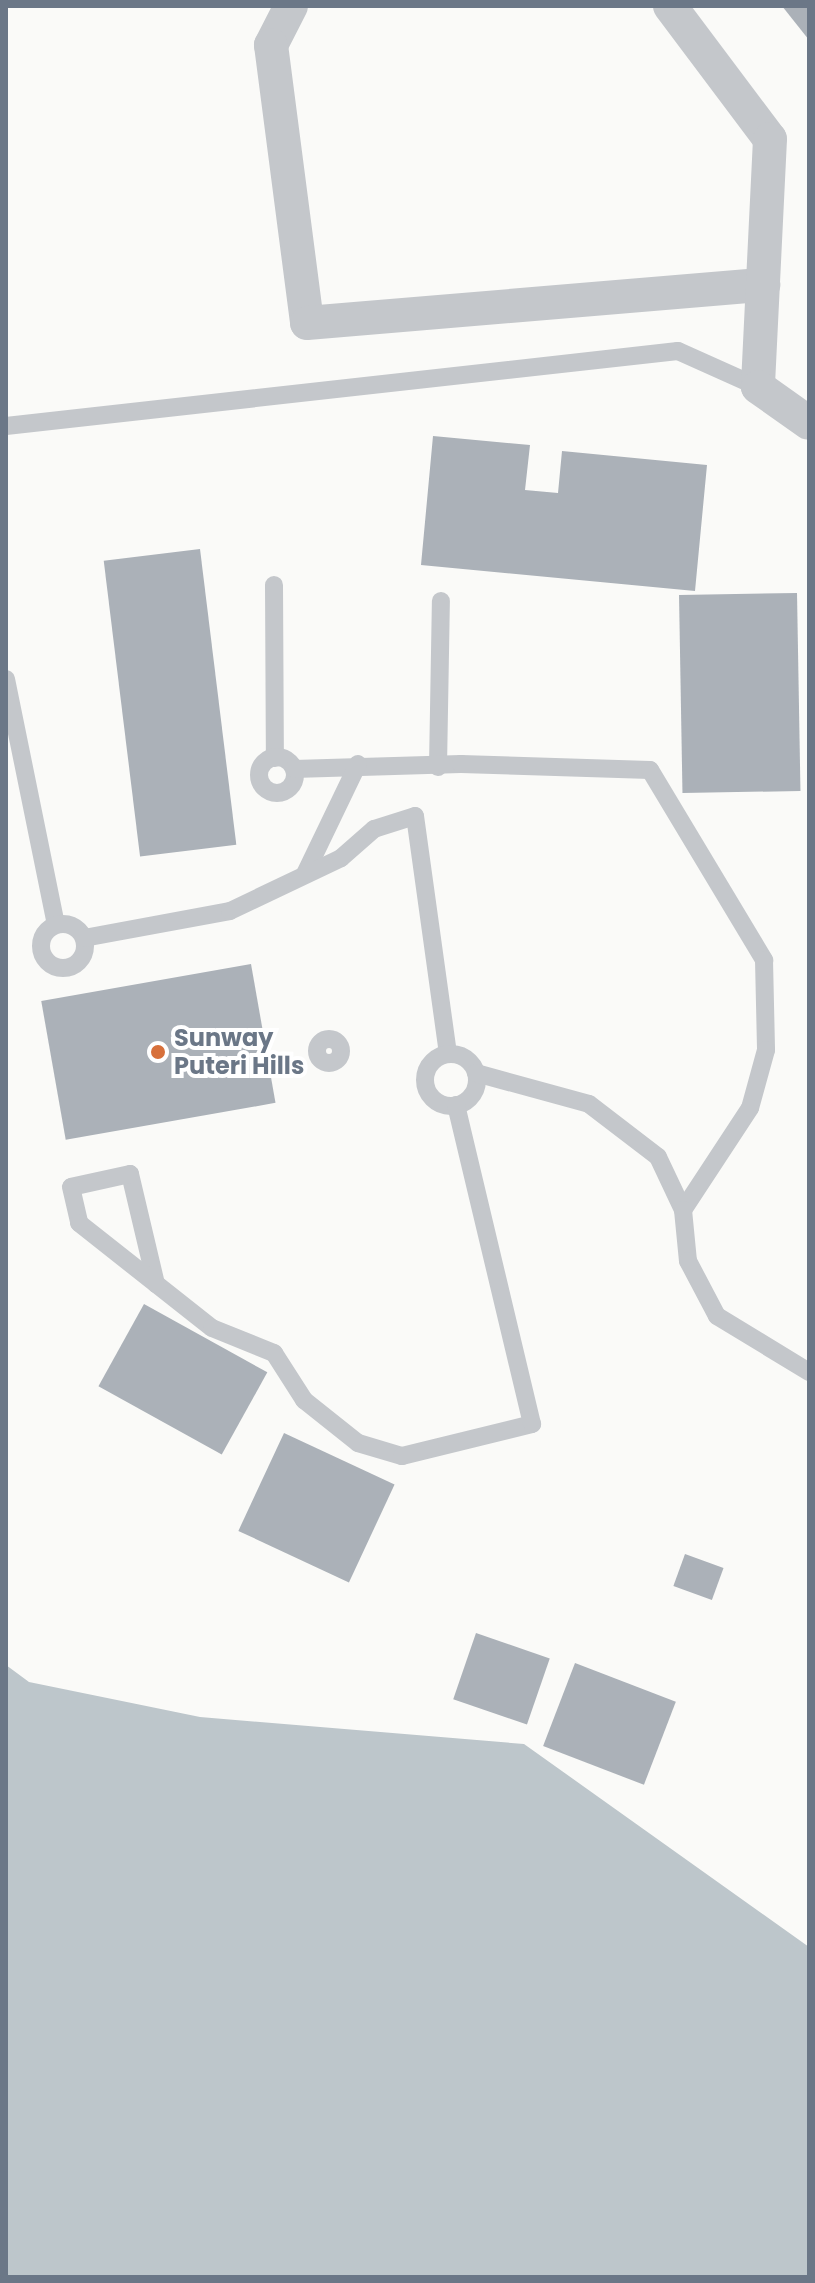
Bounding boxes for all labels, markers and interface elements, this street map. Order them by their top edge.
place label: Sunway Puteri Hills [174,1024,304,1080]
marker: Sunway Puteri Hills [149,1043,167,1061]

